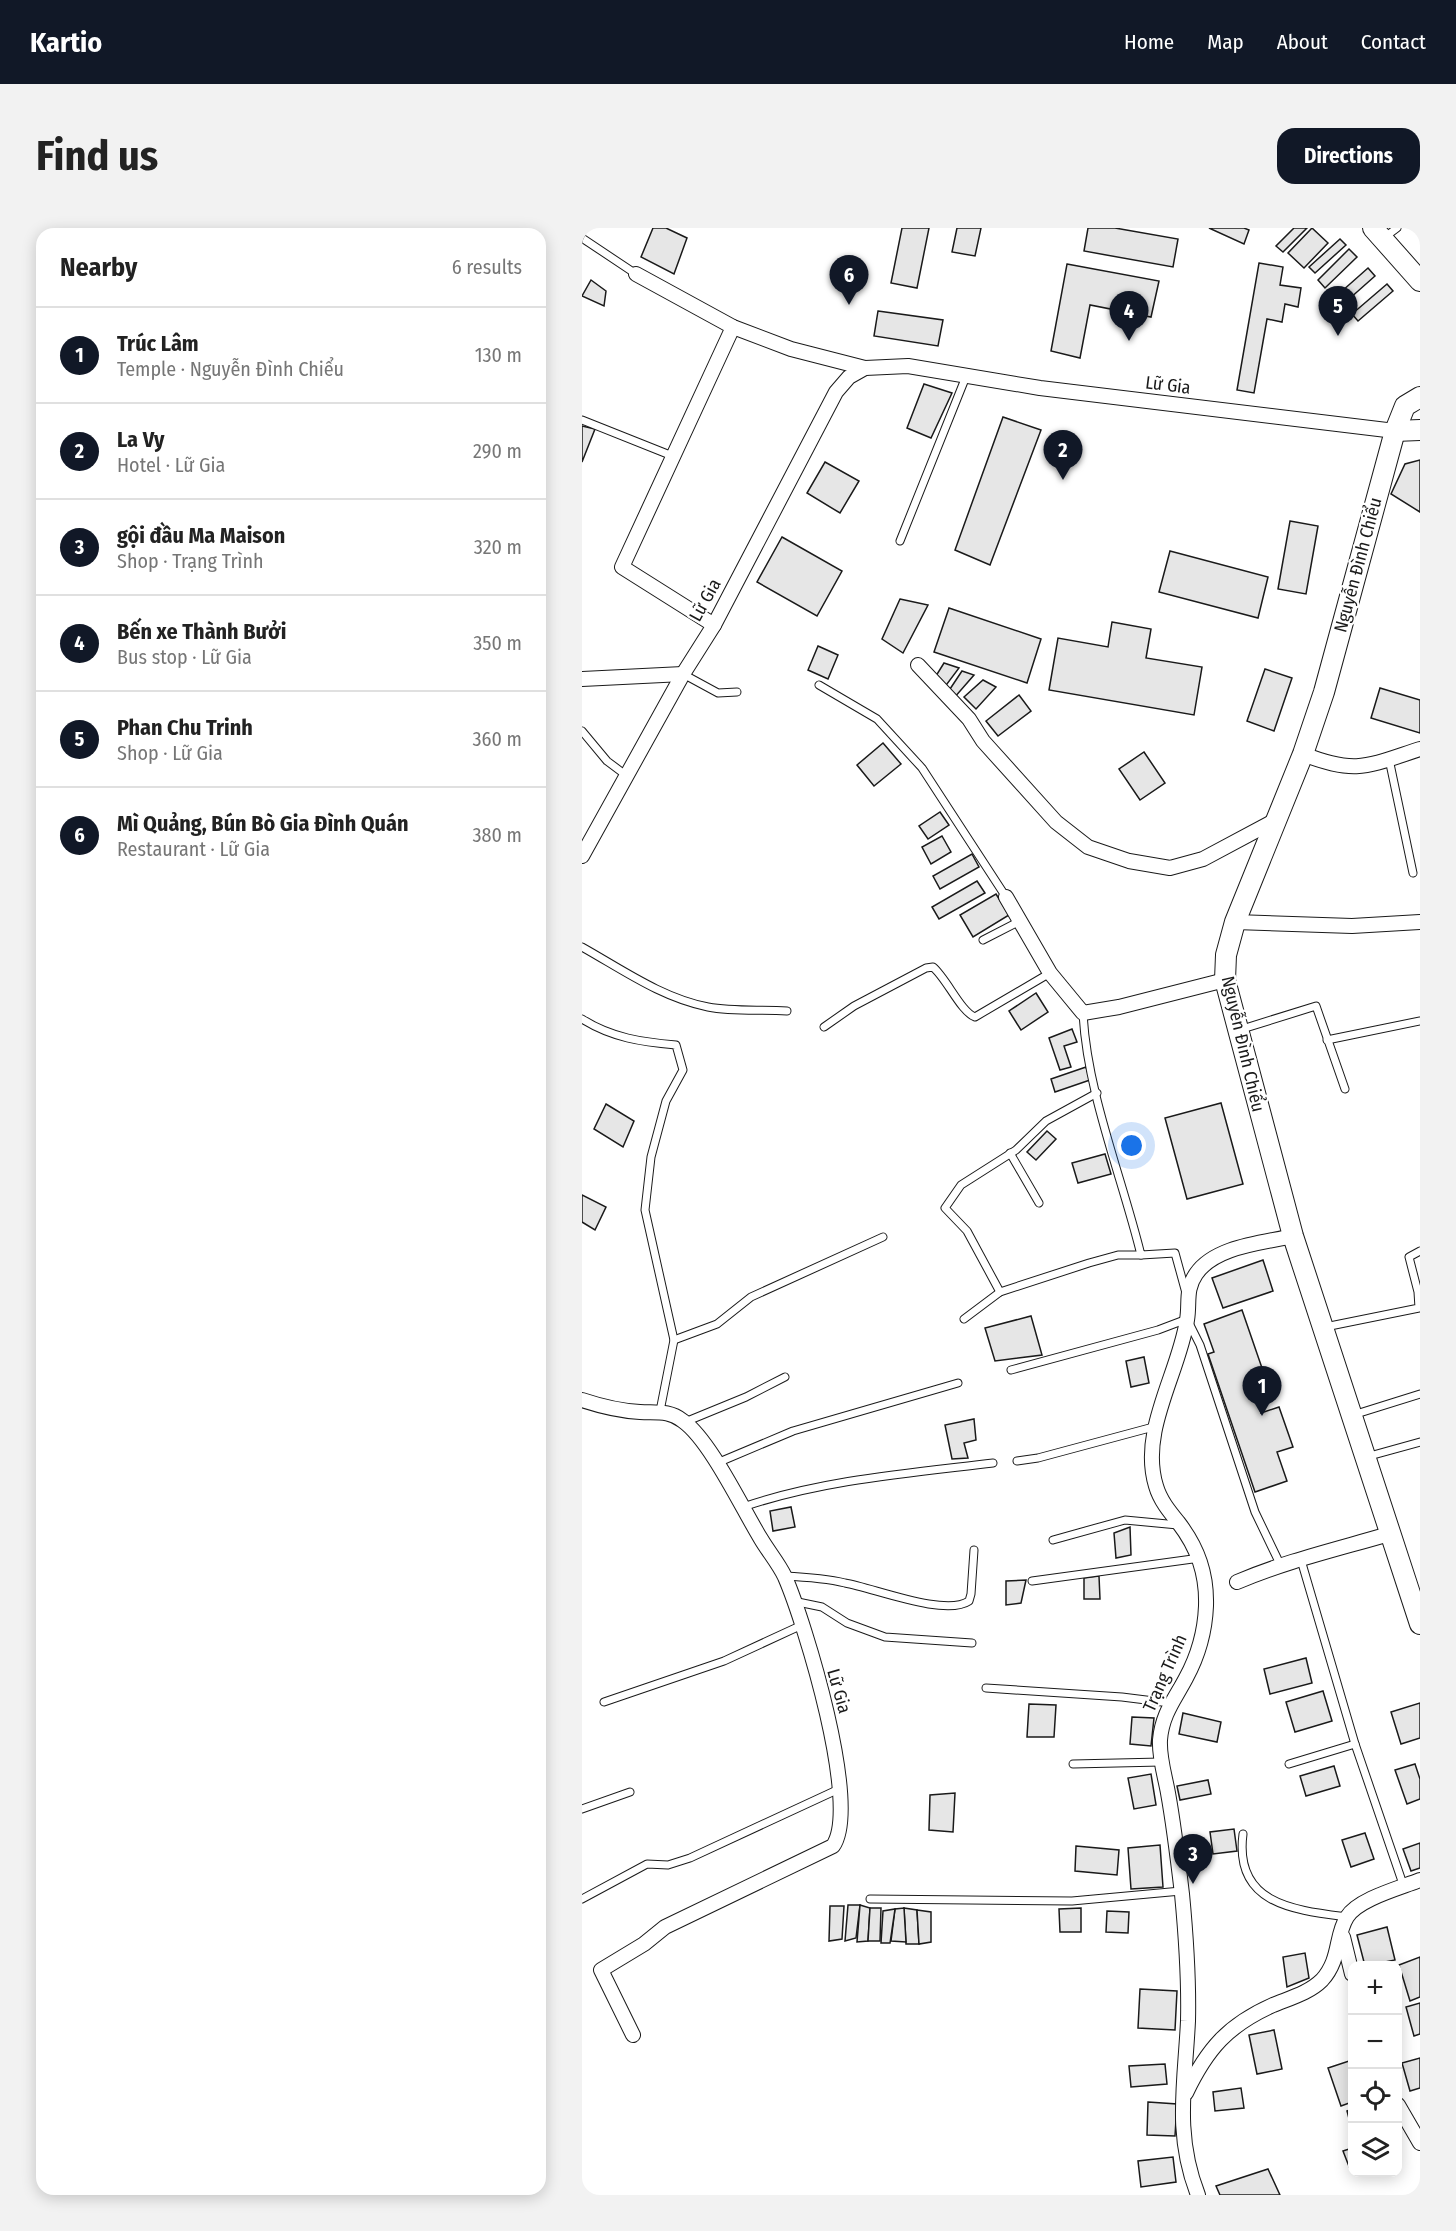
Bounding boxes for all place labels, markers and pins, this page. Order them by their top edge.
pin: 6 [830,256,868,305]
pin: 5 [1318,286,1358,336]
pin: 4 [1110,291,1148,341]
pin: 2 [1044,430,1082,480]
pin: 1 [1242,1366,1282,1416]
pin: 3 [1174,1834,1212,1884]

